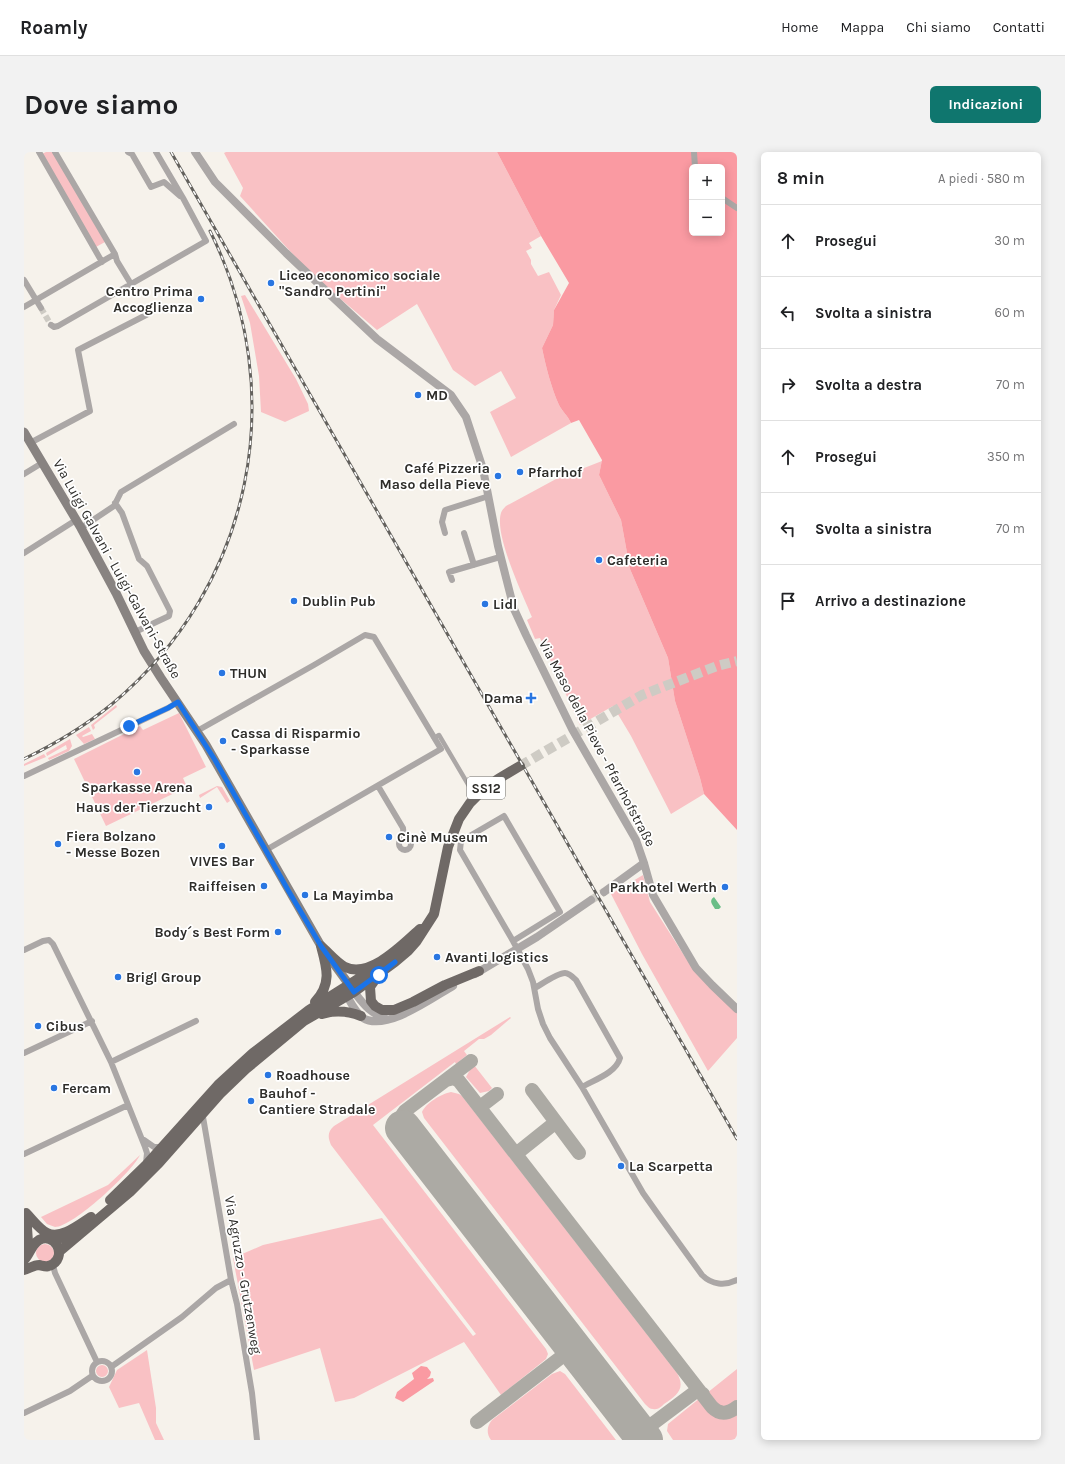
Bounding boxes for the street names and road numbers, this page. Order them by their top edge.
street label: Via Luigi Galvani - Luigi-Galvani-Straße [49,456,185,682]
street label: Via Maso della Pieve - Pfarrhofstraße [535,636,659,850]
road number: SS12 [467,777,505,799]
street label: Via Agruzzo - Grutzenweg [221,1195,265,1356]

